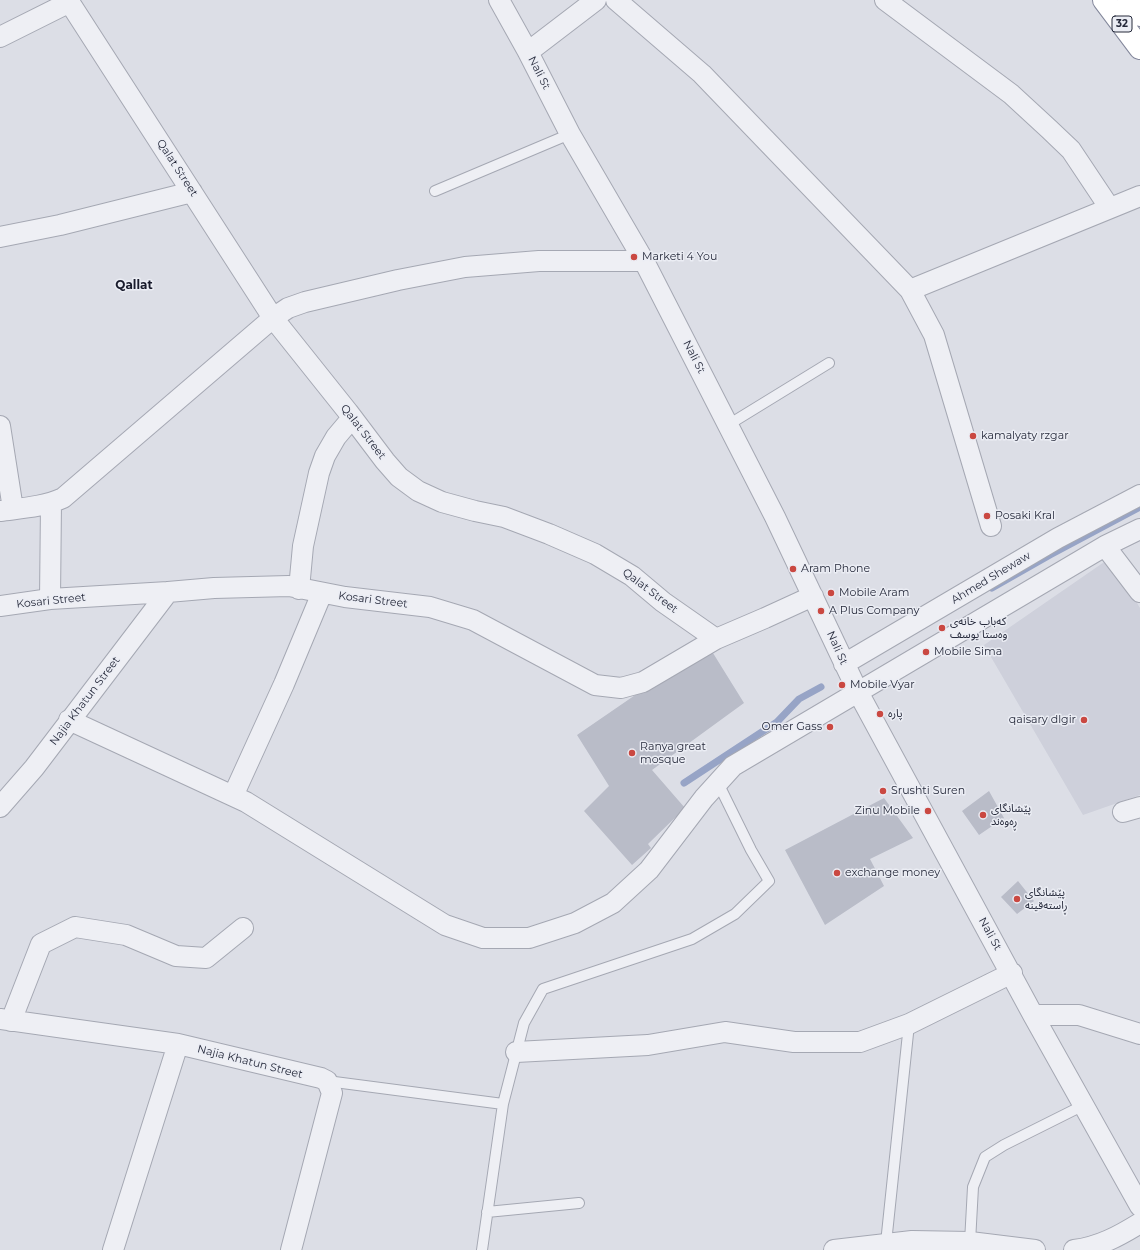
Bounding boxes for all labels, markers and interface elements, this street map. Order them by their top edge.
road number: 32 [1112,16,1132,32]
street label: Nali St [525,54,553,92]
street label: Qalat Street [154,137,200,199]
place label: Marketi 4 You [642,250,717,264]
marker: Marketi 4 You [629,252,639,262]
district label: Qallat [115,278,153,292]
street label: Nali St [680,338,708,376]
street label: Qalat Street [338,402,388,462]
place label: kamalyaty rzgar [981,429,1069,443]
marker: kamalyaty rzgar [968,431,978,441]
place label: Posaki Kral [995,509,1055,523]
marker: Posaki Kral [982,511,992,521]
street label: Ahmed Shewaw [949,549,1033,607]
place label: Aram Phone [801,562,870,576]
marker: Aram Phone [788,564,798,574]
street label: Qalat Street [620,566,680,616]
place label: Mobile Aram [839,586,909,600]
marker: Mobile Aram [826,588,836,598]
street label: Kosari Street [338,589,408,611]
street label: Kosari Street [16,591,86,611]
place label: A Plus Company [829,604,919,618]
marker: A Plus Company [816,606,826,616]
place label: کەباب خانەی وەستا یوسف [950,615,1007,641]
marker: کەباب خانەی وەستا یوسف [937,623,947,633]
street label: Nali St [824,629,850,667]
place label: Mobile Sima [934,645,1002,659]
marker: Mobile Sima [921,647,931,657]
street label: Najia Khatun Street [47,654,123,748]
place label: Mobile Vyar [850,678,915,692]
marker: Mobile Vyar [837,680,847,690]
place label: پاره [888,707,903,721]
marker: پاره [875,709,885,719]
place label: qaisary dlgir [1009,713,1076,727]
marker: qaisary dlgir [1079,715,1089,725]
place label: Omer Gass [761,720,822,734]
marker: Omer Gass [825,722,835,732]
place label: Ranya great mosque [640,740,706,766]
marker: Ranya great mosque [627,748,637,758]
place label: Srushti Suren [891,784,965,798]
marker: Srushti Suren [878,786,888,796]
place label: پێشانگای ڕه‌وه‌ند [991,802,1031,828]
place label: Zinu Mobile [855,804,920,818]
marker: Zinu Mobile [923,806,933,816]
marker: پێشانگای ڕه‌وه‌ند [978,810,988,820]
place label: exchange money [845,866,940,880]
marker: exchange money [832,868,842,878]
place label: پێشانگای ڕاسته‌قینه‌ [1025,886,1068,912]
marker: پێشانگای ڕاسته‌قینه‌ [1012,894,1022,904]
street label: Nali St [976,915,1004,953]
street label: Najia Khatun Street [196,1043,304,1081]

